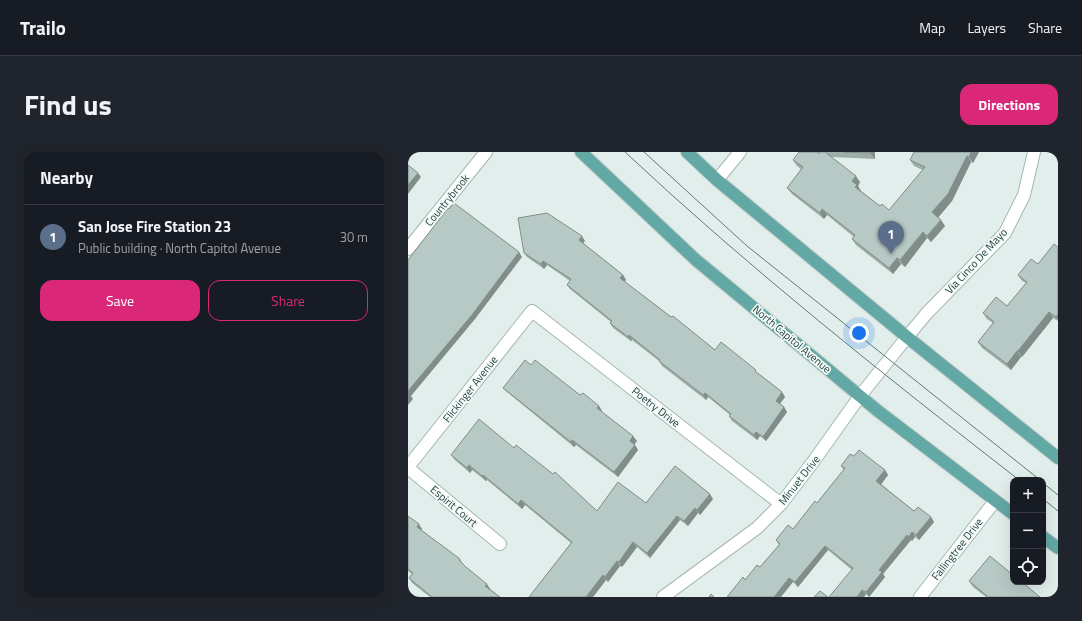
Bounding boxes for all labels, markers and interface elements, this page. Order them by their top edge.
text: Trailo [20,13,66,42]
text: Map [919,17,945,38]
text: Layers [967,17,1006,38]
text: Share [1028,17,1062,38]
text: Find us [24,83,112,126]
button: Directions [960,84,1058,125]
text: Nearby [40,165,93,191]
street label: Countrybrook [421,170,473,229]
text: San Jose Fire Station 23 [78,215,231,238]
pin: 1 [878,221,904,254]
street label: Via Cinco De Mayo [941,224,1011,297]
text: 1 [49,227,57,247]
text: 30 m [340,227,368,247]
text: Public building · North Capitol Avenue [78,238,281,258]
button: Save [40,280,200,321]
button: Share [208,280,368,321]
street label: North Capitol Avenue [749,301,835,377]
your location [849,323,869,343]
street label: Flickinger Avenue [439,352,501,426]
street label: Poetry Drive [629,383,684,431]
street label: Minuet Drive [774,451,824,508]
map controls [1010,477,1046,585]
button: + [1010,477,1046,513]
street label: Espirit Court [427,482,481,531]
button: − [1010,513,1046,549]
street label: Fallingtree Drive [928,514,987,584]
button: locate [1010,549,1046,585]

